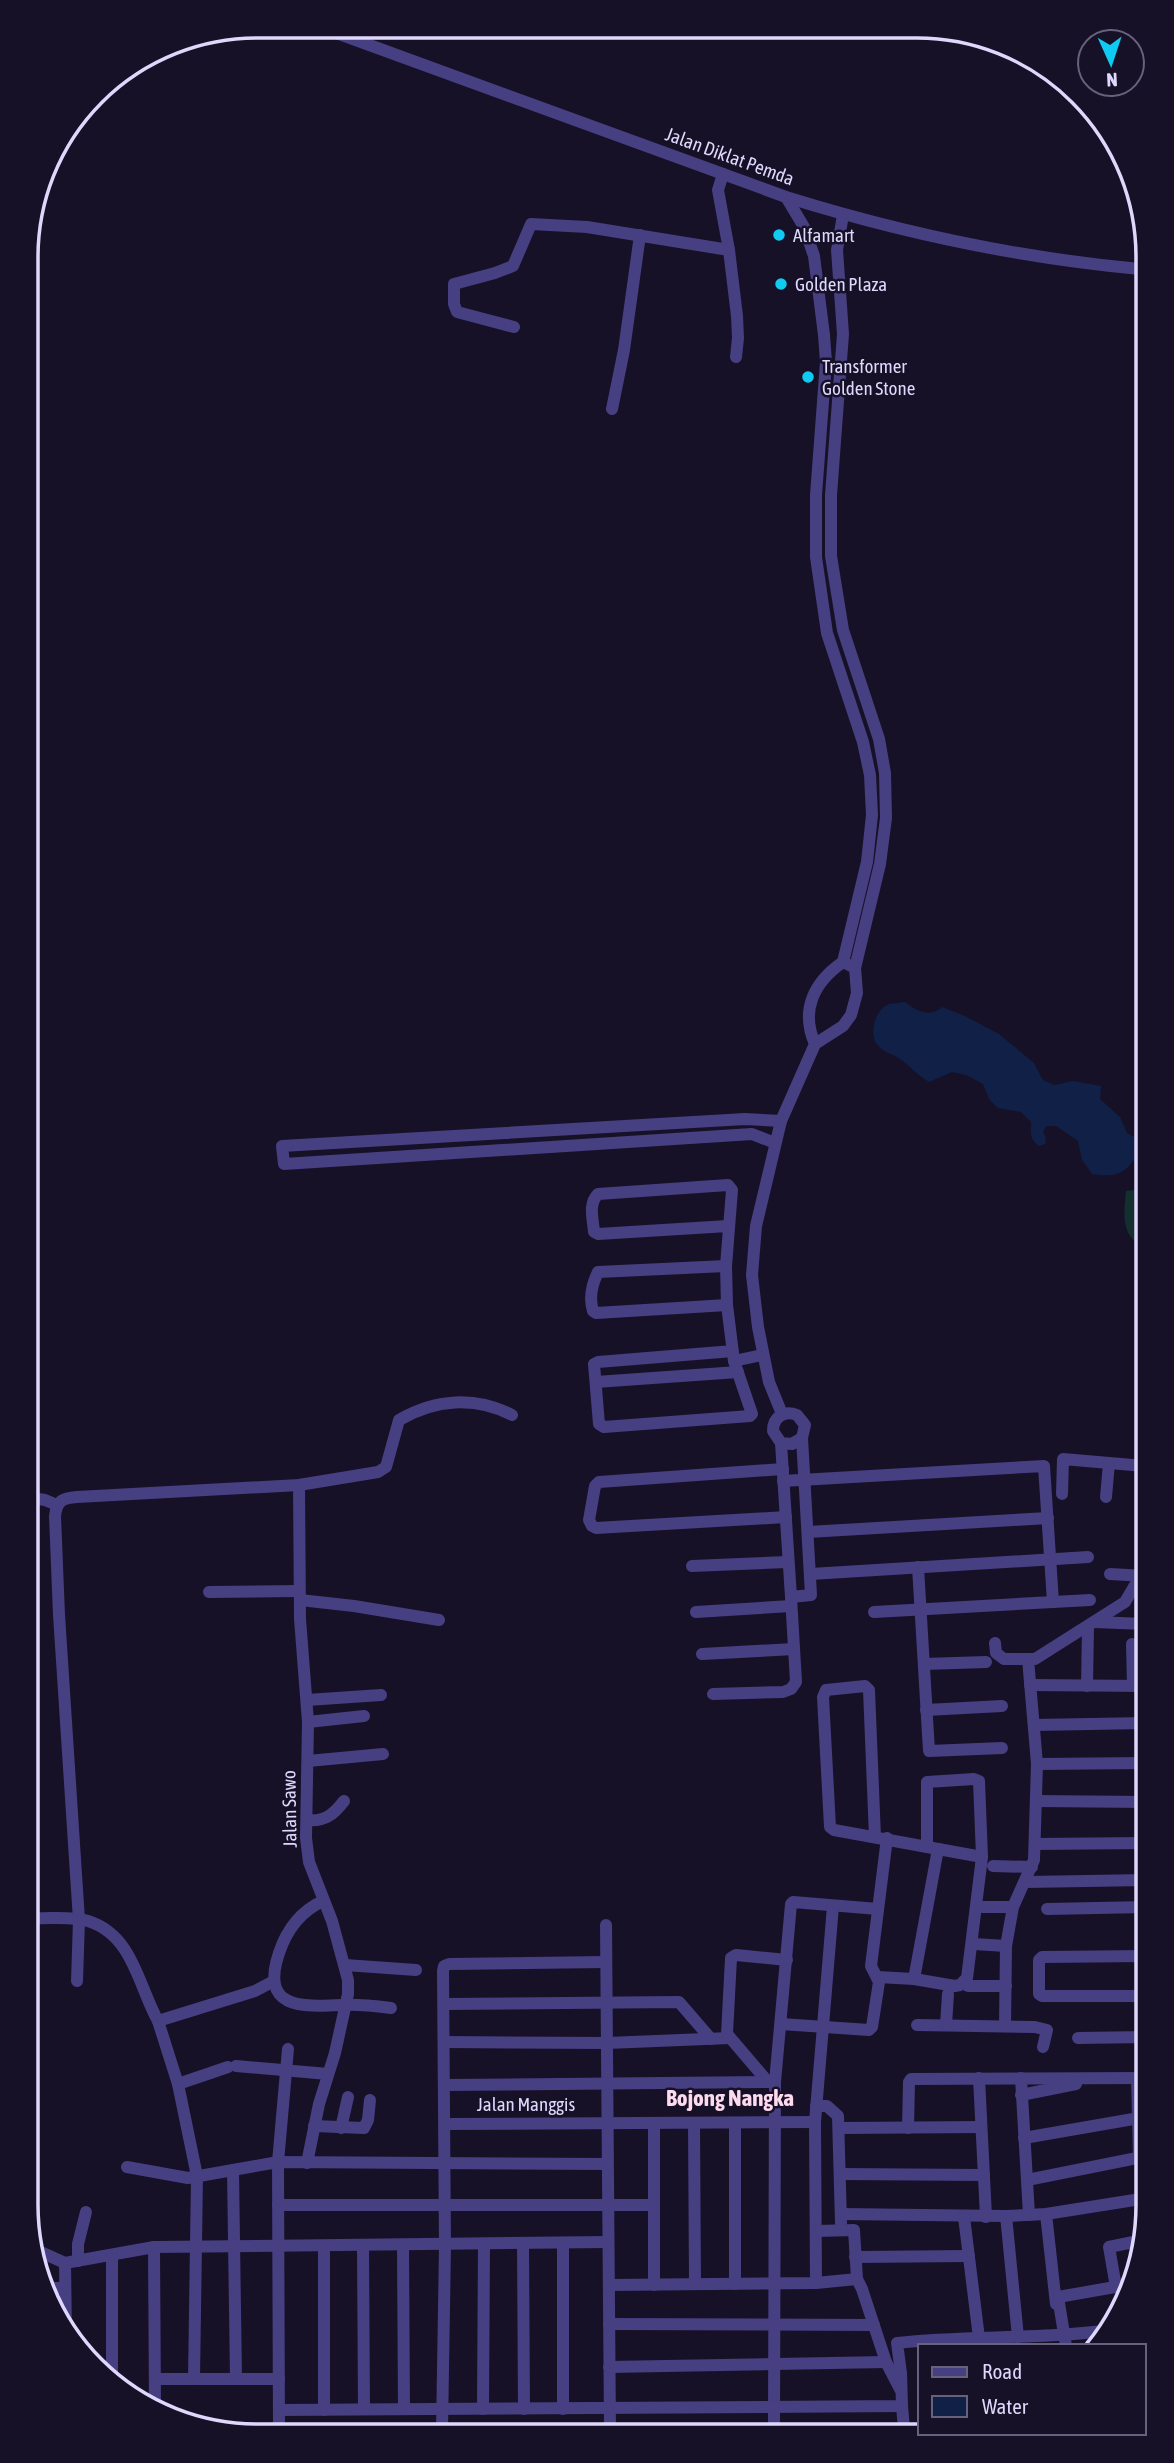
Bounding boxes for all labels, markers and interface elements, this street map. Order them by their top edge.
north arrow [1076,28,1146,98]
text: N [1106,69,1118,91]
street label: Jalan Diklat Pemda [663,123,797,189]
place label: Alfamart [793,224,855,246]
marker: Alfamart [771,227,787,243]
place label: Golden Plaza [795,273,887,295]
marker: Golden Plaza [773,276,789,292]
place label: Transformer Golden Stone [822,355,915,399]
marker: Transformer Golden Stone [800,369,816,385]
street label: Jalan Sawo [277,1770,301,1848]
district label: Bojong Nangka [666,2085,794,2111]
street label: Jalan Manggis [477,2093,576,2115]
legend [918,2344,1146,2435]
text: Road [982,2359,1022,2383]
text: Water [982,2394,1029,2418]

